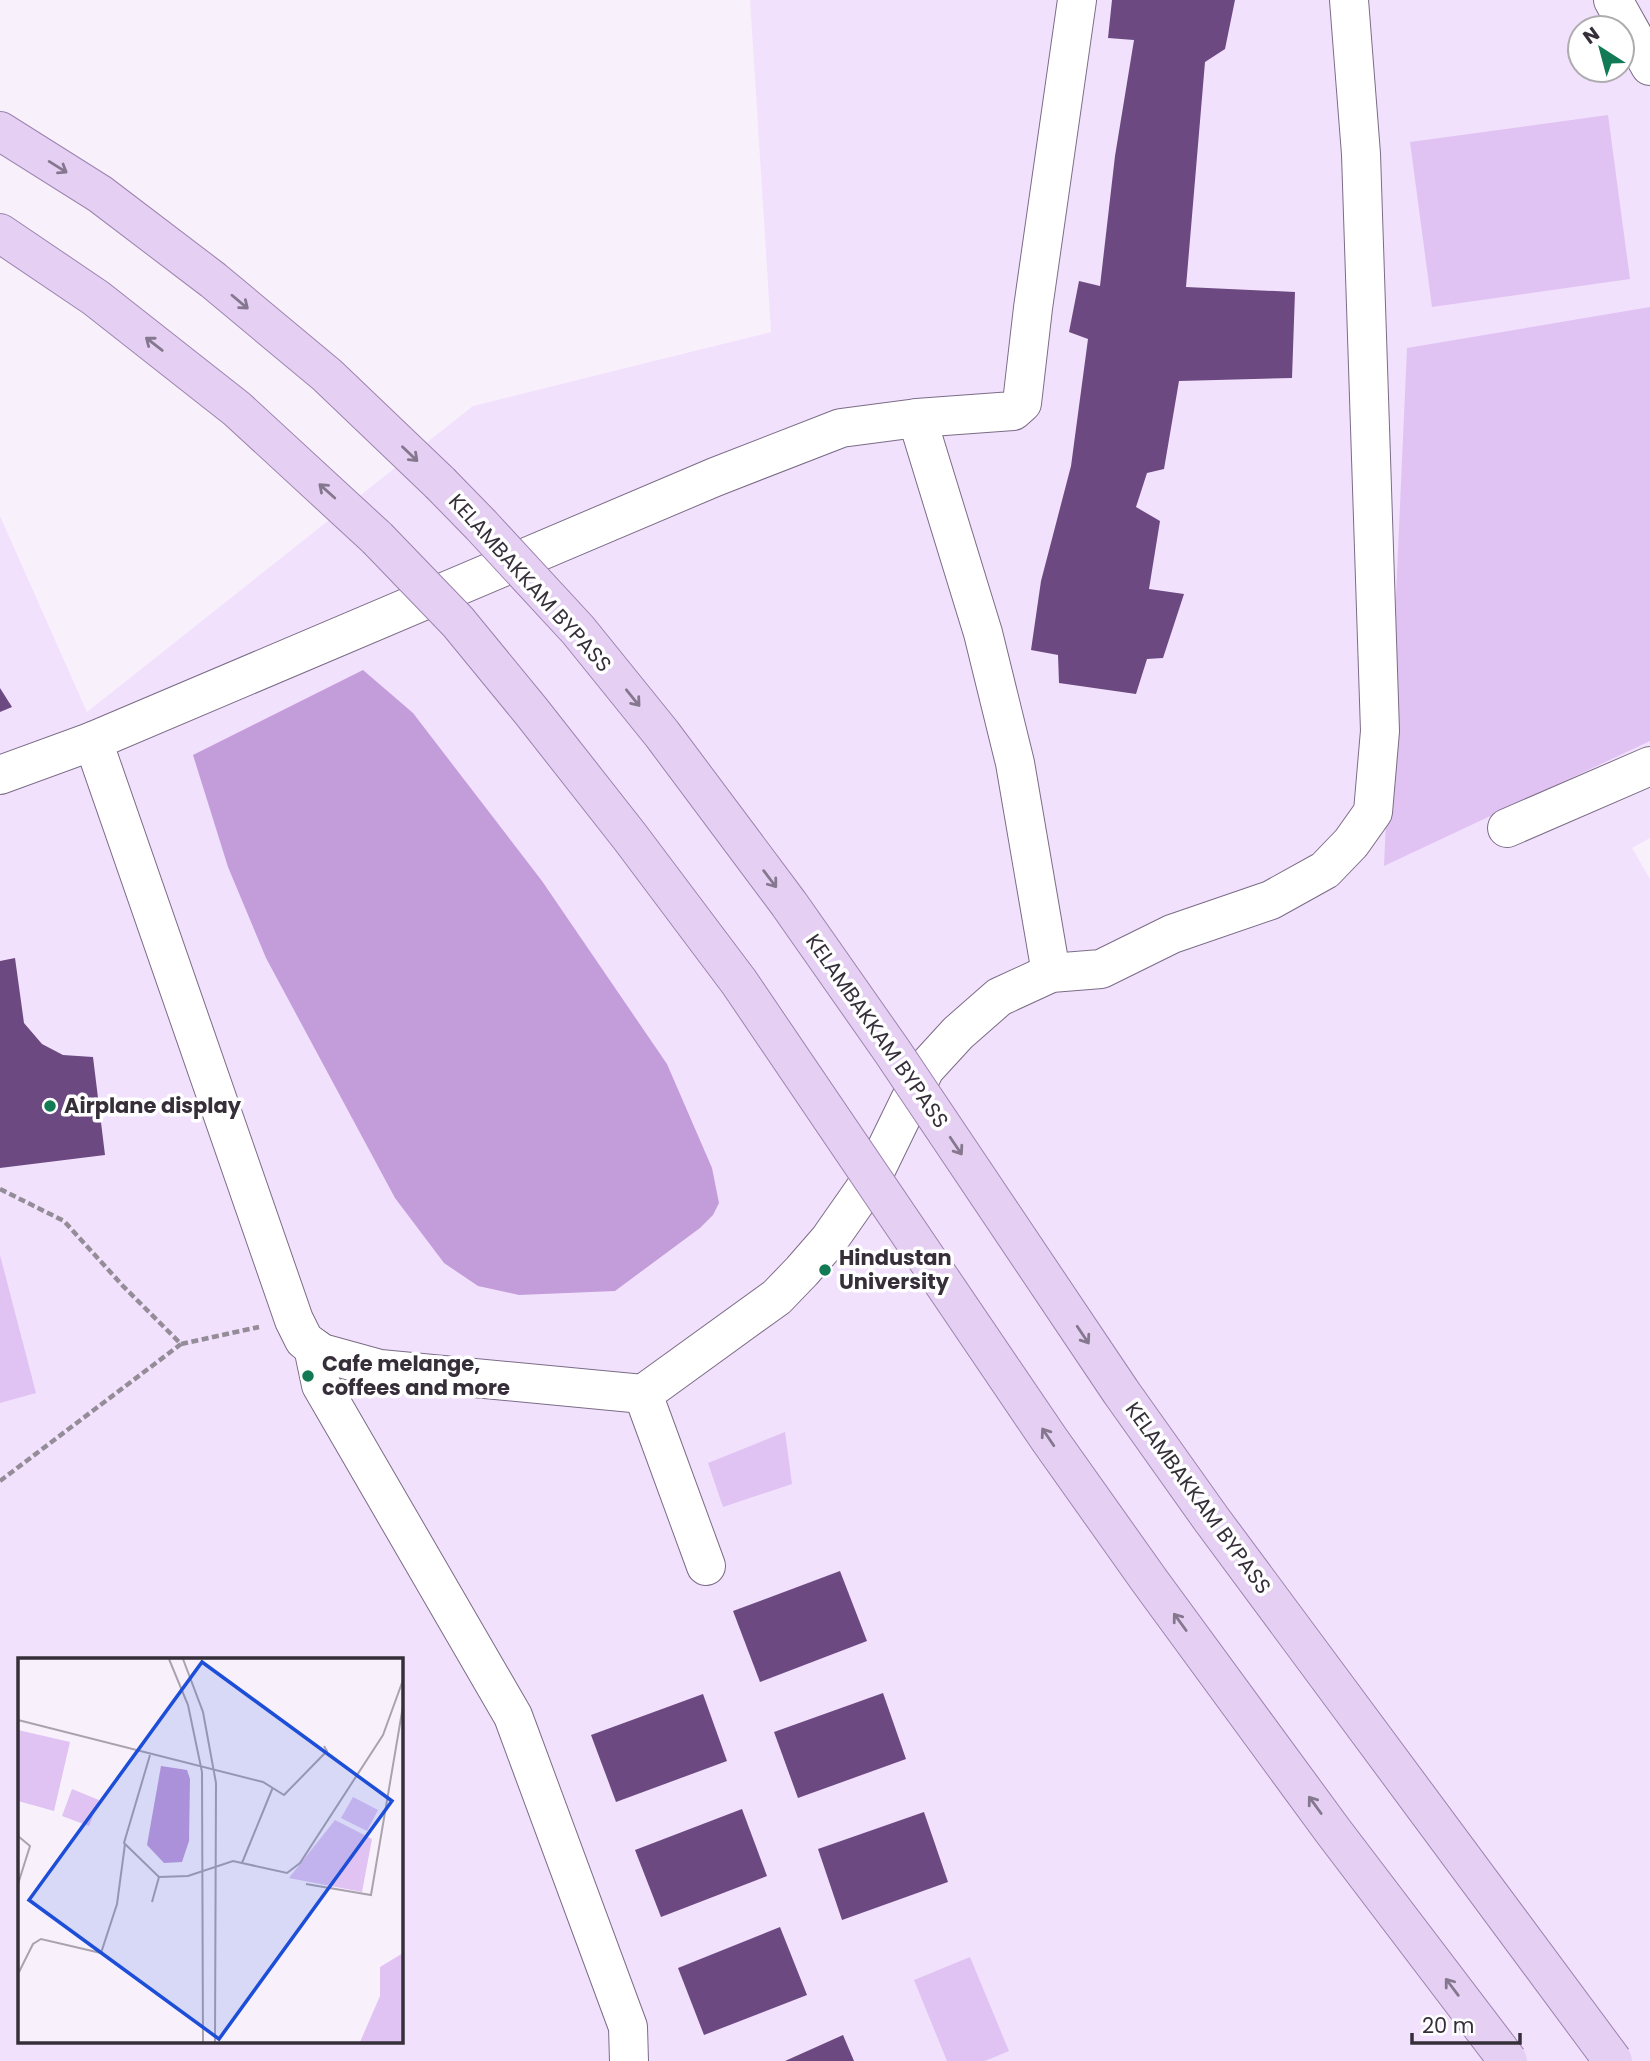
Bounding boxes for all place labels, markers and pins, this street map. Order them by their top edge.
place label: Airplane display [64,1091,242,1120]
marker: Airplane display [42,1098,58,1114]
place label: Hindustan University [839,1243,952,1296]
marker: Hindustan University [817,1262,833,1278]
place label: Cafe melange, coffees and more [322,1349,510,1402]
marker: Cafe melange, coffees and more [300,1368,316,1384]

